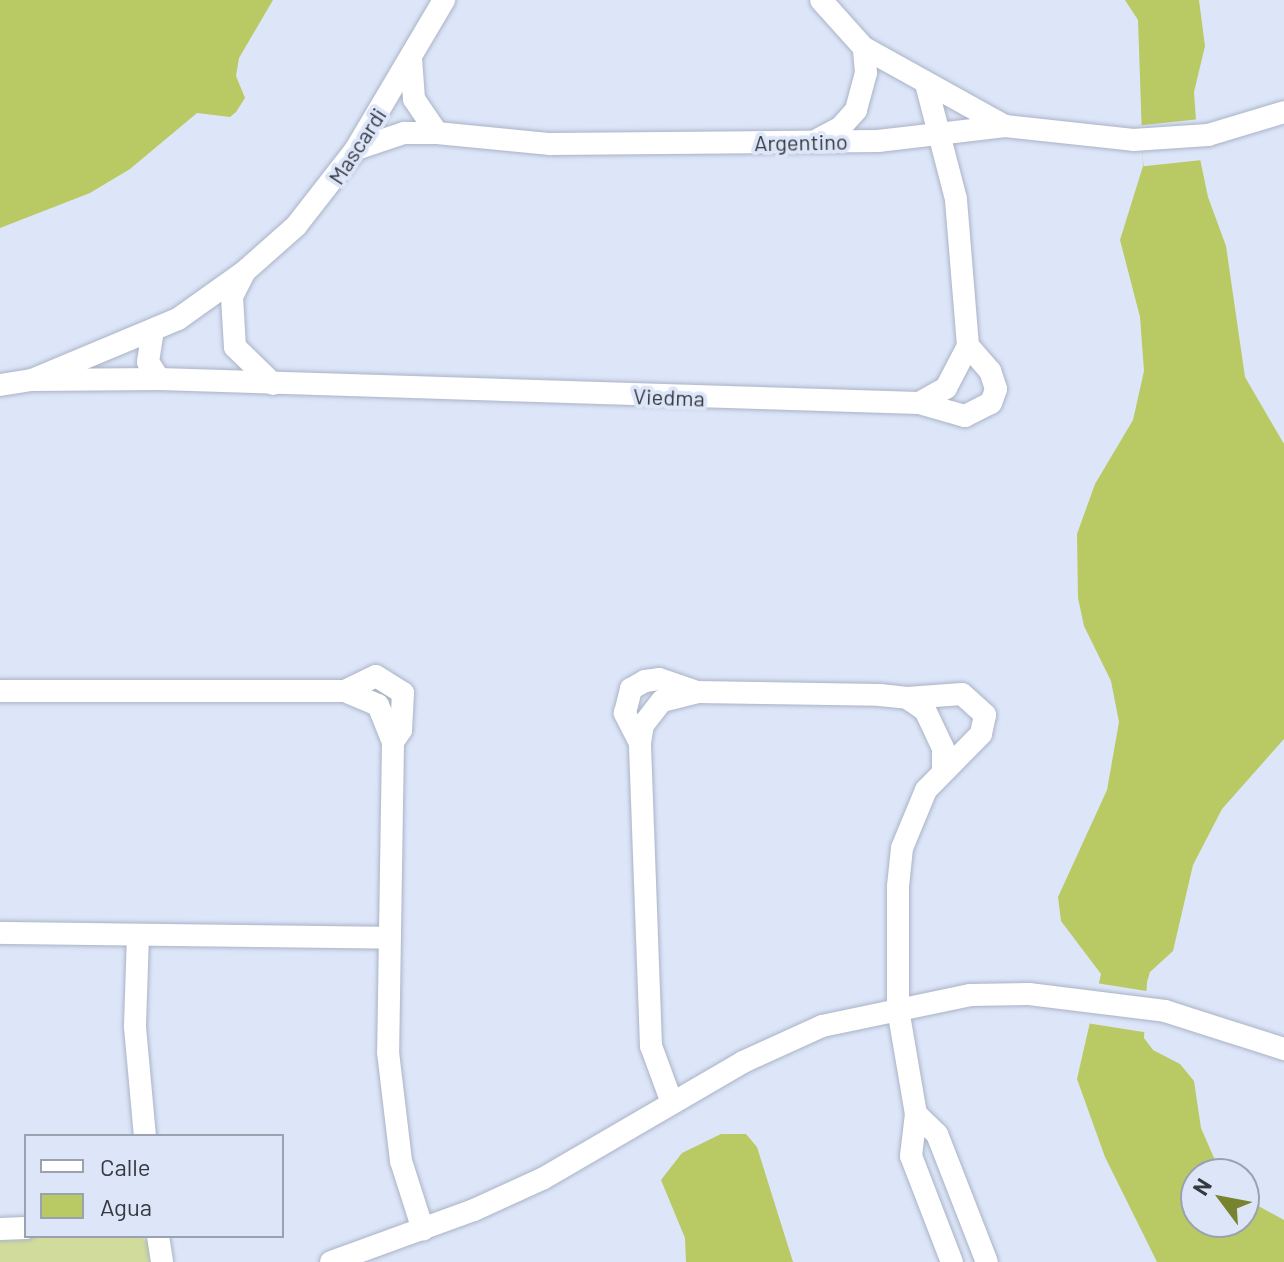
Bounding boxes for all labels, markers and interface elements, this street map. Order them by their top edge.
street label: Mascardi [323,103,391,189]
street label: Argentino [754,128,848,156]
street label: Viedma [633,383,705,411]
legend [24,1134,284,1238]
text: Calle [100,1152,151,1181]
north arrow [1180,1158,1260,1238]
text: N [1186,1173,1216,1199]
text: Agua [100,1192,152,1221]

